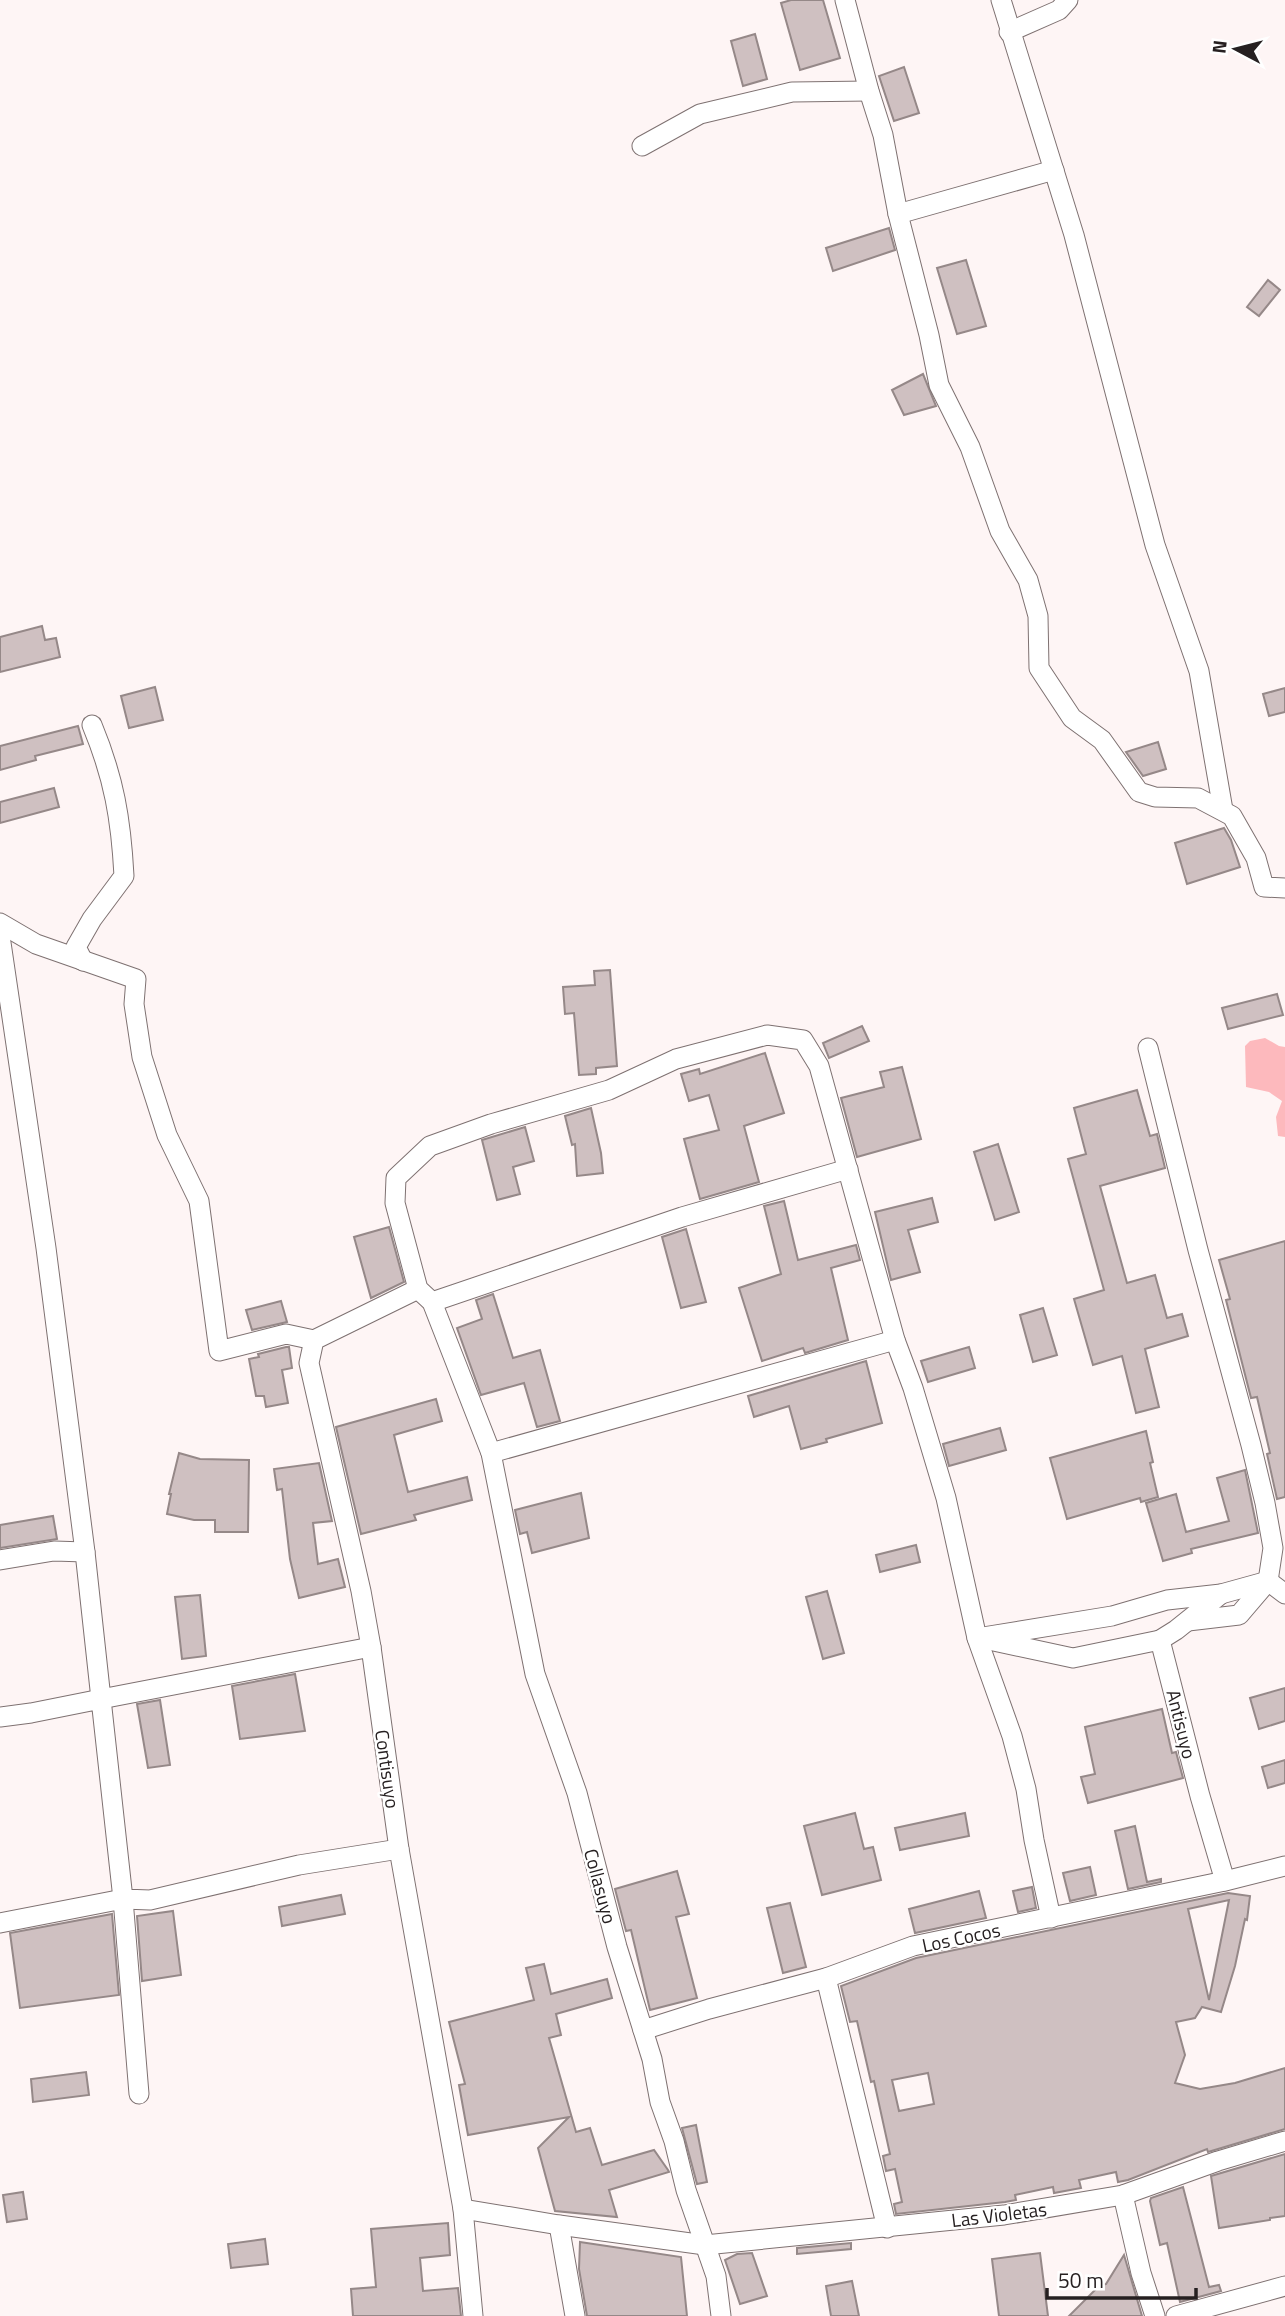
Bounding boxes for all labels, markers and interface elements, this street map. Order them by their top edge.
north arrow [1201,14,1271,84]
text: N [1203,39,1234,55]
street label: Antisuyo [1159,1686,1205,1762]
street label: Contisuyo [368,1728,408,1810]
street label: Collasuyo [577,1845,625,1927]
street label: Los Cocos [919,1915,1003,1959]
street label: Las Violetas [950,2194,1048,2234]
scale bar [1047,2256,1196,2300]
text: 50 m [1058,2264,1104,2296]

